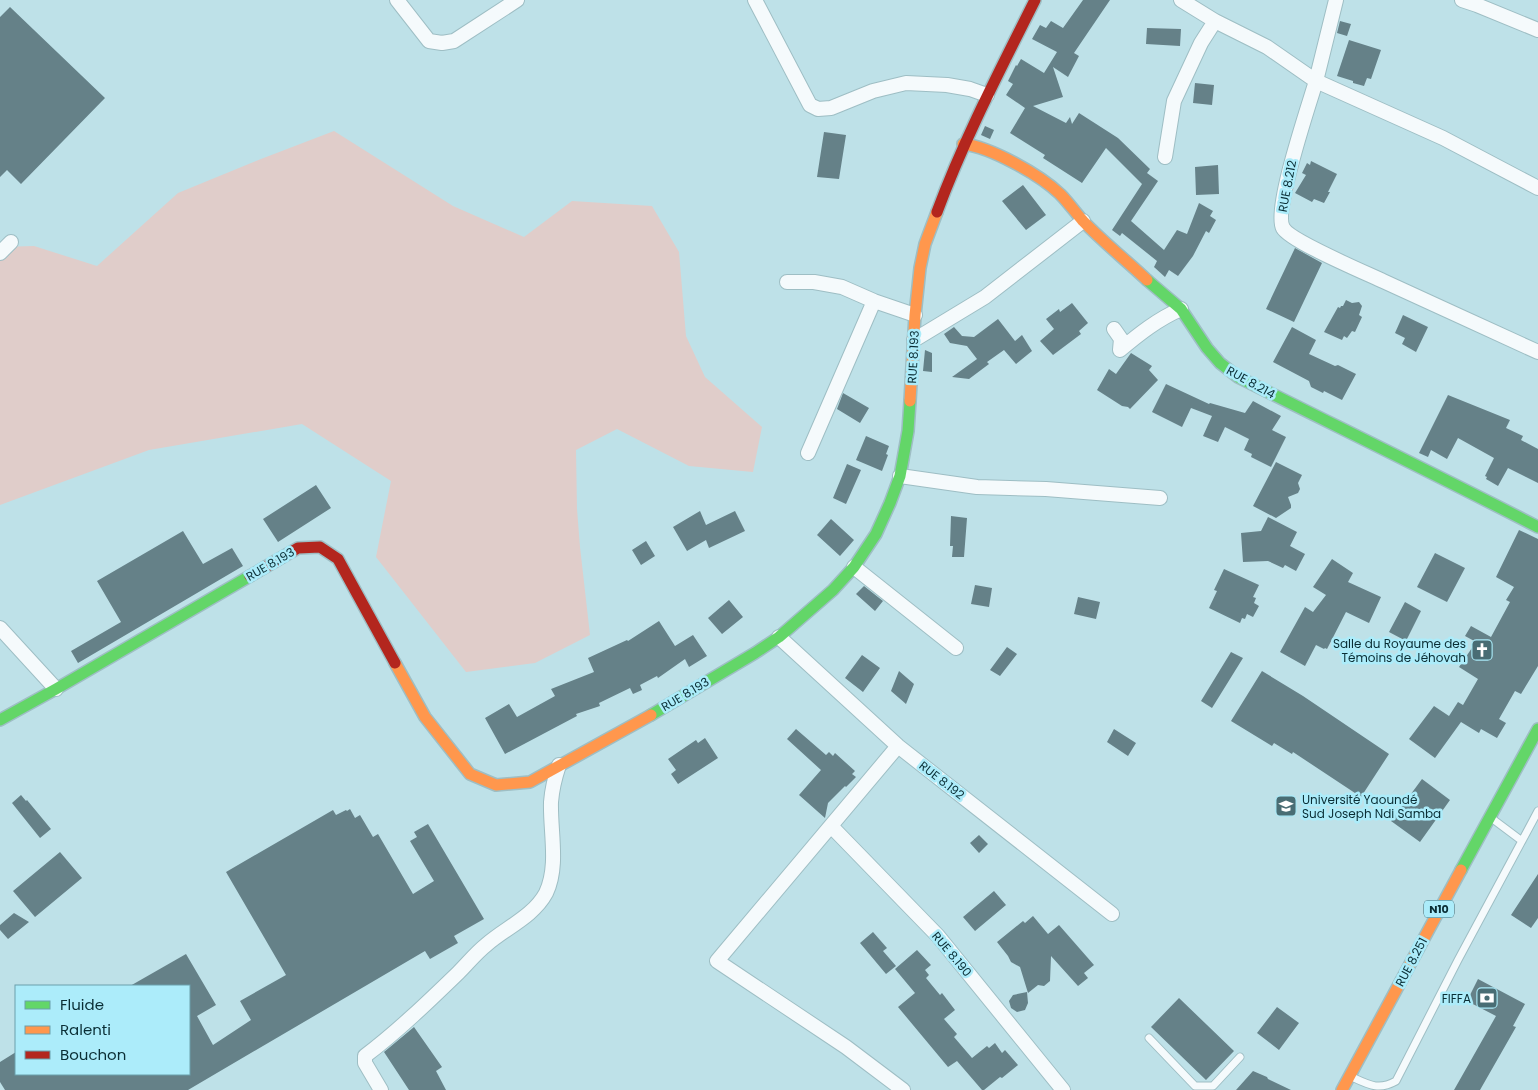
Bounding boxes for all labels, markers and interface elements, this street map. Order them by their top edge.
street label: RUE 8.212 [1274,159,1300,213]
street label: RUE 8.193 [903,330,923,384]
street label: RUE 8.214 [1224,362,1279,403]
street label: RUE 8.193 [243,543,297,585]
place label: Salle du Royaume des Témoins de Jéhovah [1333,635,1466,666]
church icon: Salle du Royaume des Témoins de Jéhovah [1470,638,1494,662]
street label: RUE 8.193 [658,673,712,715]
street label: RUE 8.192 [916,757,968,803]
place label: Université Yaoundé Sud Joseph Ndi Samba [1302,791,1441,822]
school or university icon: Université Yaoundé Sud Joseph Ndi Samba [1274,794,1298,818]
road number: N10 [1424,901,1454,918]
street label: RUE 8.190 [928,928,976,980]
street label: RUE 8.251 [1391,935,1431,989]
legend [15,985,190,1075]
bank icon: FIFFA [1475,986,1499,1010]
place label: FIFFA [1442,990,1471,1007]
text: Fluide [60,994,104,1015]
text: Ralenti [60,1019,111,1040]
text: Bouchon [60,1044,126,1065]

